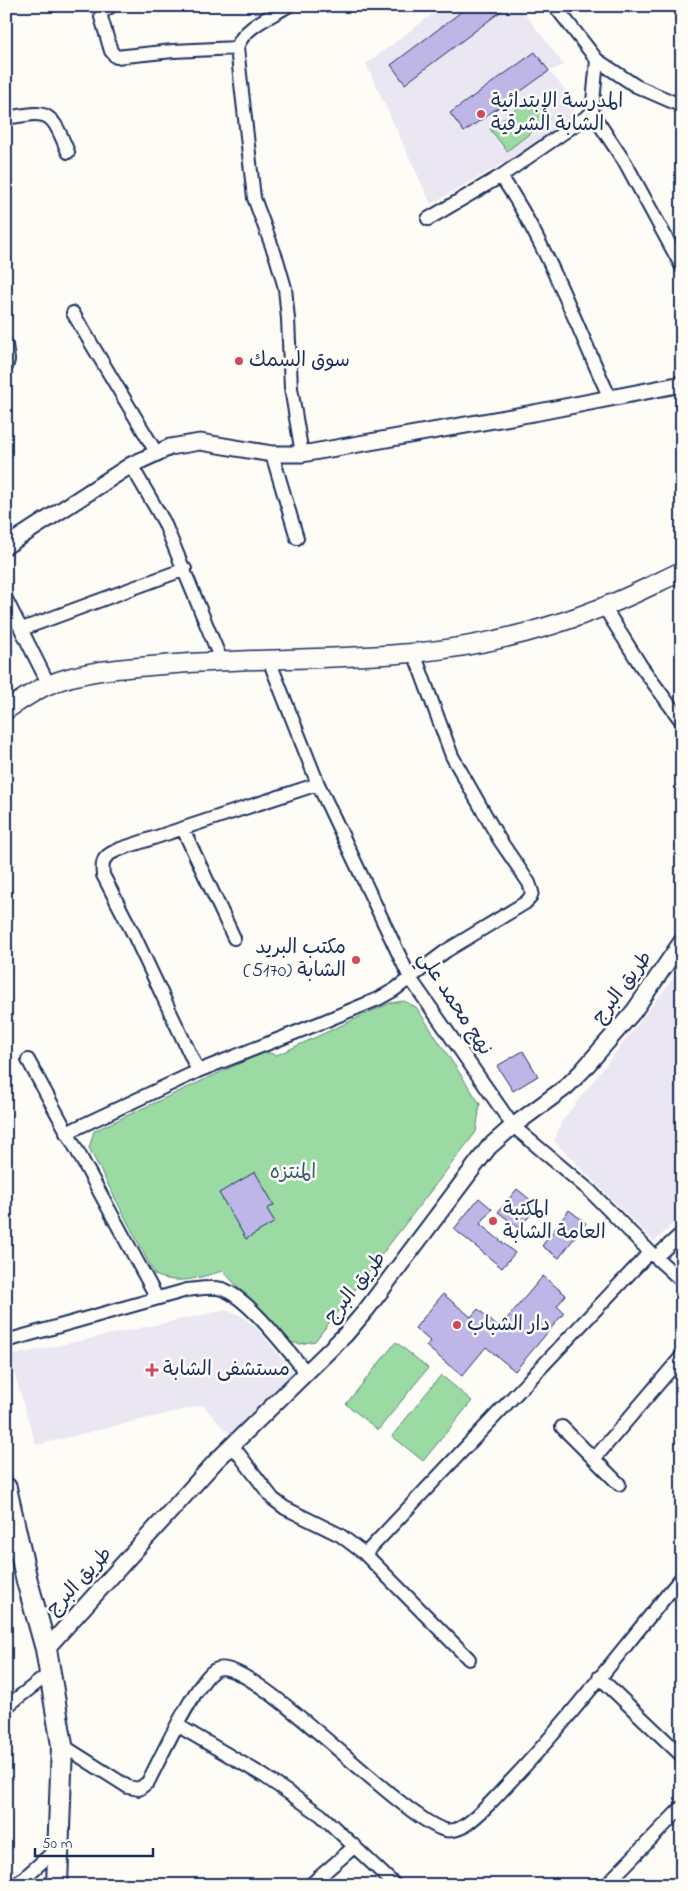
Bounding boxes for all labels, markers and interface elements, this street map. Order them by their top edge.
place label: المدرسة الإبتدائية الشابة الشرقية [491,88,623,140]
marker: المدرسة الإبتدائية الشابة الشرقية [475,108,487,120]
place label: سوق السمك [249,347,350,376]
marker: سوق السمك [233,355,245,367]
place label: مكتب البريد الشابة (5170) [243,934,346,986]
street label: طريق البرج [586,945,660,1031]
street label: نهج محمد علي [409,946,499,1062]
marker: مكتب البريد الشابة (5170) [350,954,362,966]
park label: المنتزه [270,1159,316,1188]
place label: المكتبة العامة الشابة [503,1196,606,1248]
marker: المكتبة العامة الشابة [487,1215,499,1227]
street label: طريق البرج [318,1246,394,1330]
place label: دار الشباب [467,1311,550,1340]
marker: دار الشباب [451,1319,463,1331]
place label: مستشفى الشابة [163,1356,290,1385]
marker: مستشفى الشابة [145,1363,159,1377]
street label: طريق البرج [40,1541,120,1623]
scale bar [35,1826,152,1858]
text: 50 m [42,1833,73,1855]

